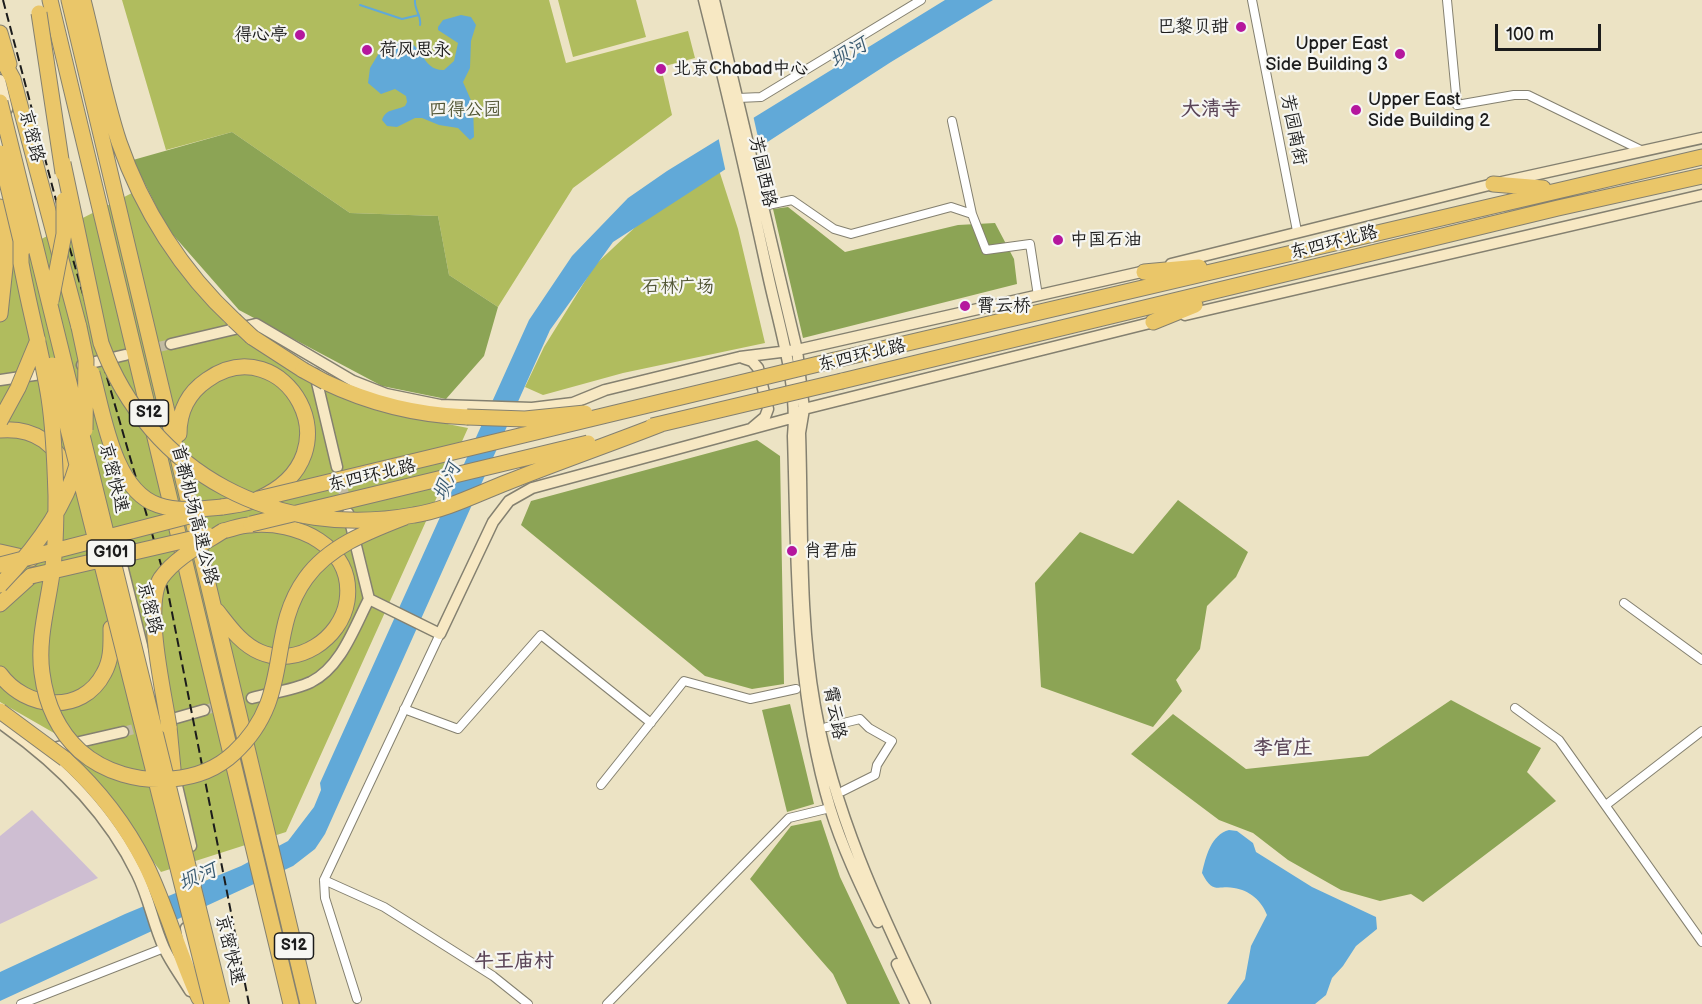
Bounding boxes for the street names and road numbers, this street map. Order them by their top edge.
street label: 芳园南街 [1276,93,1310,167]
street label: 京密路 [14,107,48,165]
street label: 芳园西路 [744,135,780,209]
street label: 东四环北路 [1288,222,1380,264]
street label: 东四环北路 [816,335,908,377]
road number: S12 [130,400,168,426]
street label: 京密快速 [94,440,132,516]
street label: 首都机场高速公路 [166,443,222,587]
street label: 东四环北路 [326,455,418,497]
road number: G101 [87,540,135,566]
street label: 京密路 [132,579,166,637]
street label: 霄云路 [818,684,850,742]
street label: 京密快速 [210,912,248,988]
road number: S12 [274,933,314,959]

